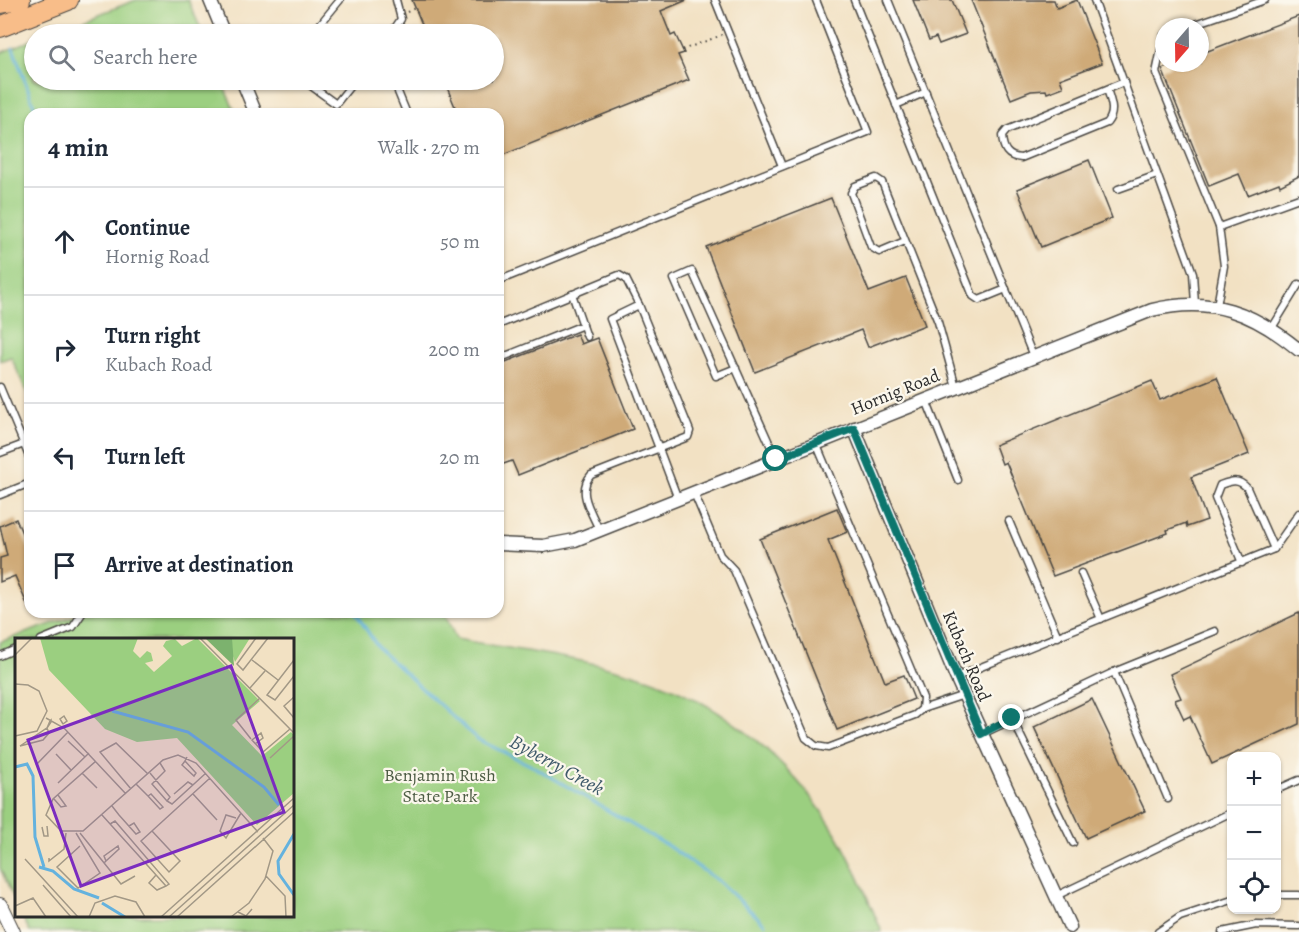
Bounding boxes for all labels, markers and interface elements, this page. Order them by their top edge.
north arrow [1155,18,1209,72]
search box [24,24,504,90]
icon: search [45,41,78,74]
text: Search here [93,42,198,72]
text: 4 min [48,130,109,165]
text: Walk · 270 m [378,134,480,161]
text: Continue [105,213,190,243]
icon: ahead [48,225,81,258]
text: 50 m [440,228,480,255]
text: Hornig Road [105,243,210,270]
text: Turn right [105,321,201,351]
icon: right [48,333,81,366]
text: 200 m [429,336,480,363]
text: Kubach Road [105,351,212,378]
street label: Hornig Road [847,363,943,421]
icon: left [48,441,81,474]
text: Turn left [105,442,185,472]
text: 20 m [439,444,480,471]
route start [762,445,788,471]
icon: arrive [48,549,81,582]
text: Arrive at destination [105,550,294,580]
street label: Kubach Road [937,607,997,705]
inset map [15,638,294,917]
route end [998,704,1024,730]
water label: Byberry Creek [505,728,609,802]
map controls [1227,752,1281,914]
button: + [1227,752,1281,806]
park label: Benjamin Rush State Park [384,763,496,808]
button: − [1227,806,1281,860]
button: locate [1227,860,1281,914]

